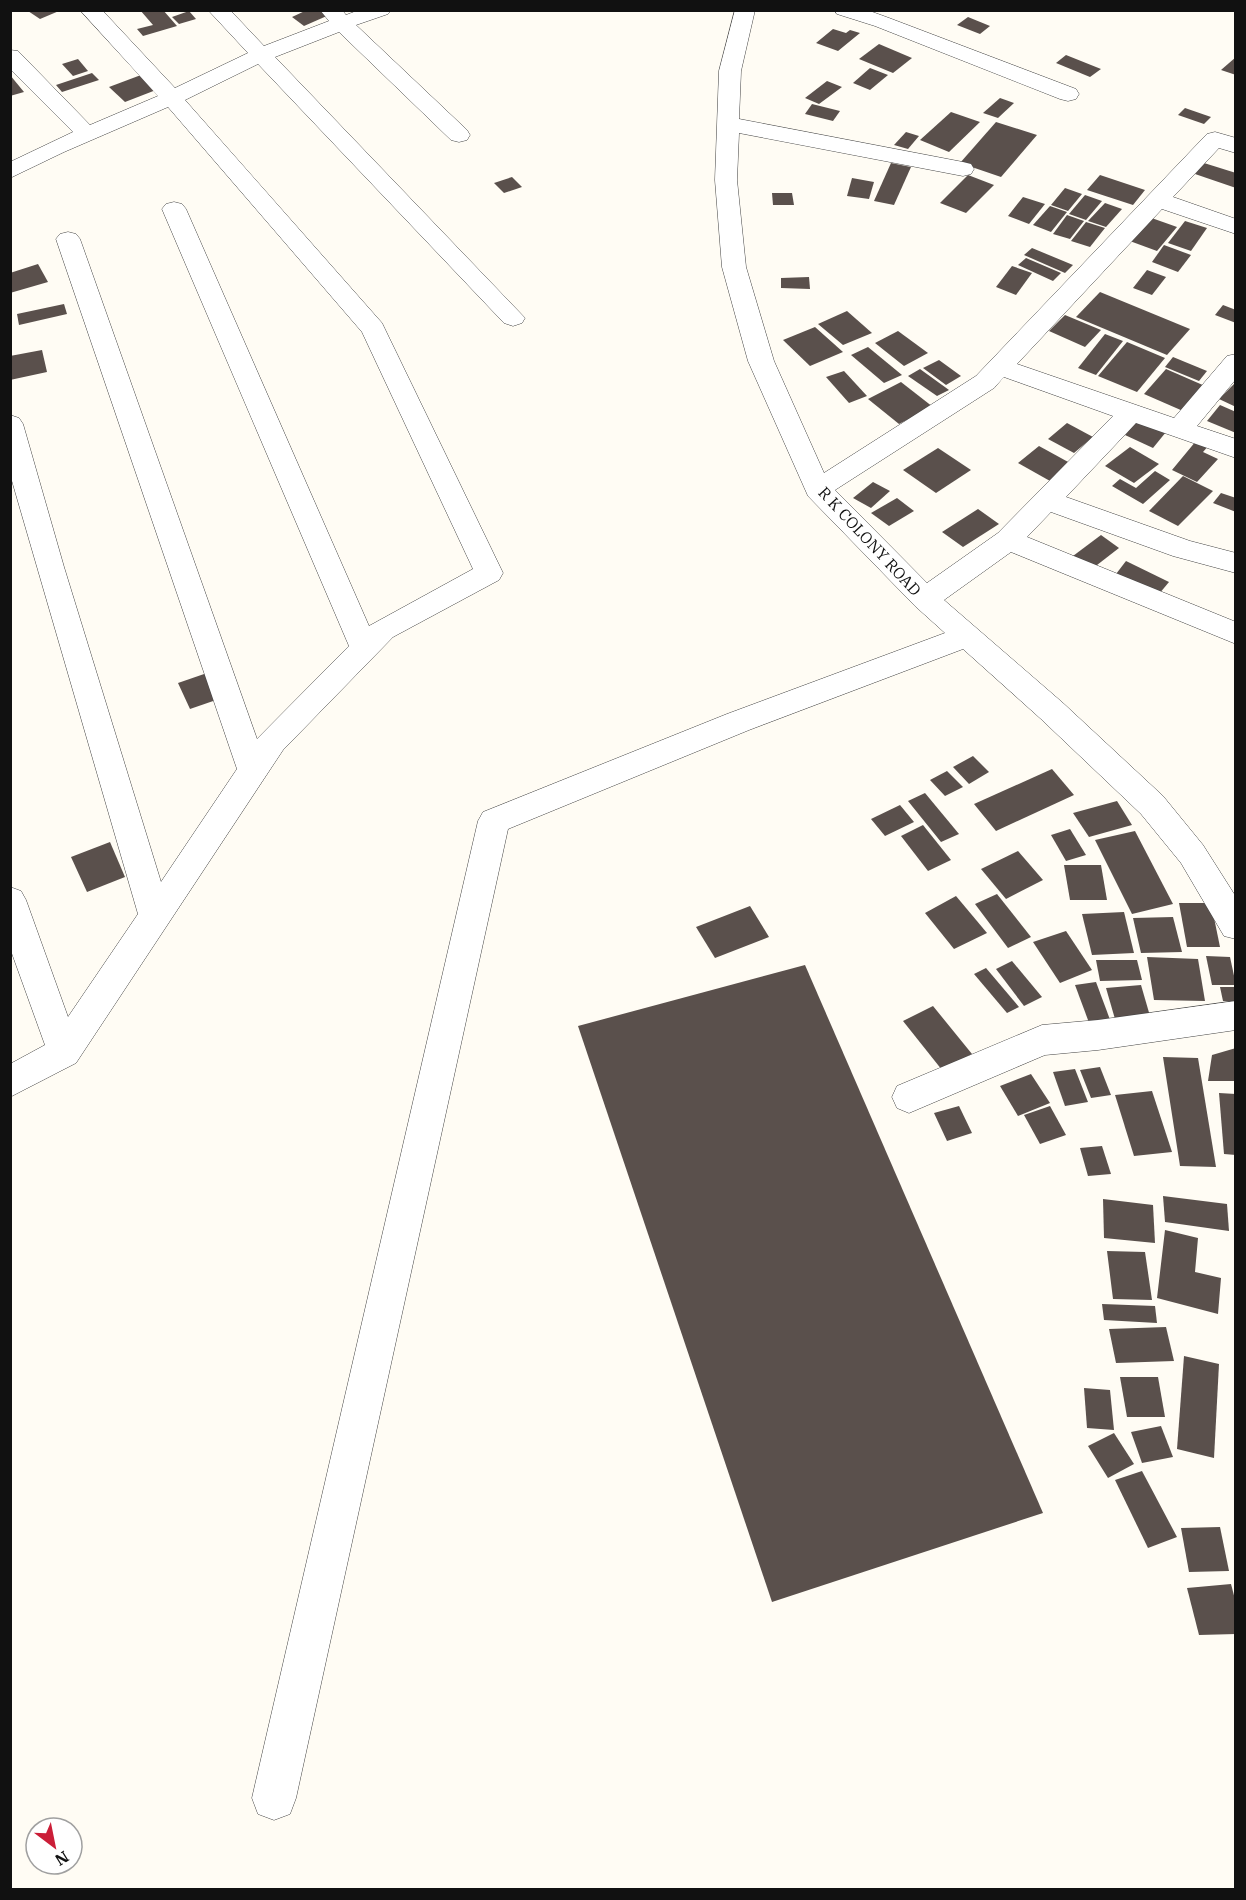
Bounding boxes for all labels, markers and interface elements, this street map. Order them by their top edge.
street label: R K COLONY ROAD [814,482,926,600]
north arrow [24,1816,84,1876]
text: N [51,1847,73,1871]

